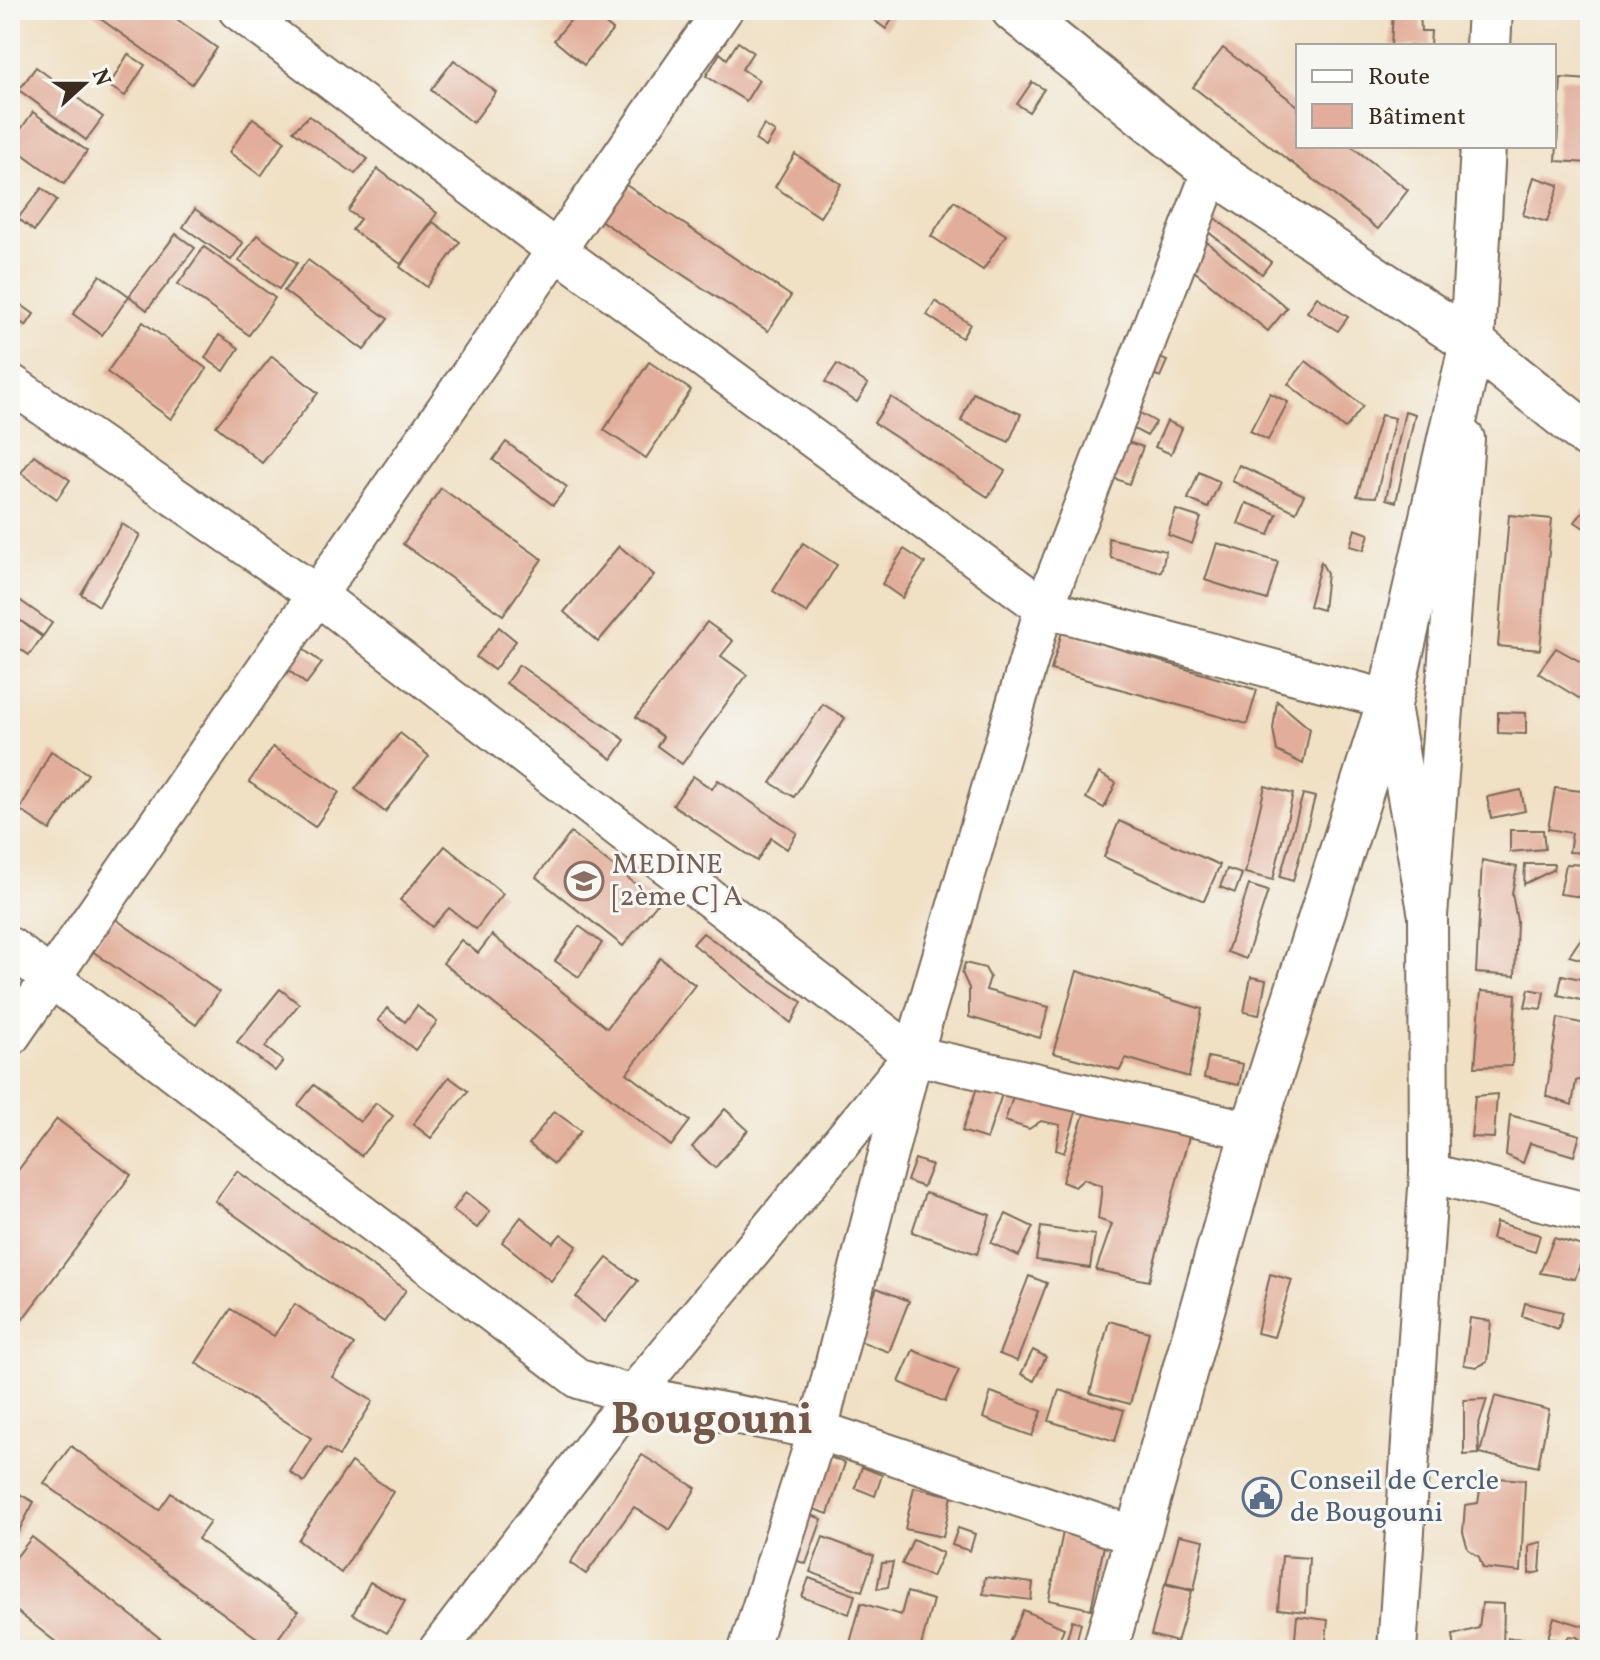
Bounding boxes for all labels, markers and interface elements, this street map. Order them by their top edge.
north arrow [44,44,124,124]
legend [1296,44,1556,148]
text: Route [1368,61,1430,95]
text: N [83,65,118,91]
text: Bâtiment [1368,101,1466,135]
place label: MEDINE [2ème C] A [612,846,743,917]
school or university icon: MEDINE [2ème C] A [563,860,605,902]
district label: Bougouni [611,1391,813,1452]
place label: Conseil de Cercle de Bougouni [1290,1462,1499,1533]
public building icon: Conseil de Cercle de Bougouni [1241,1476,1283,1518]

